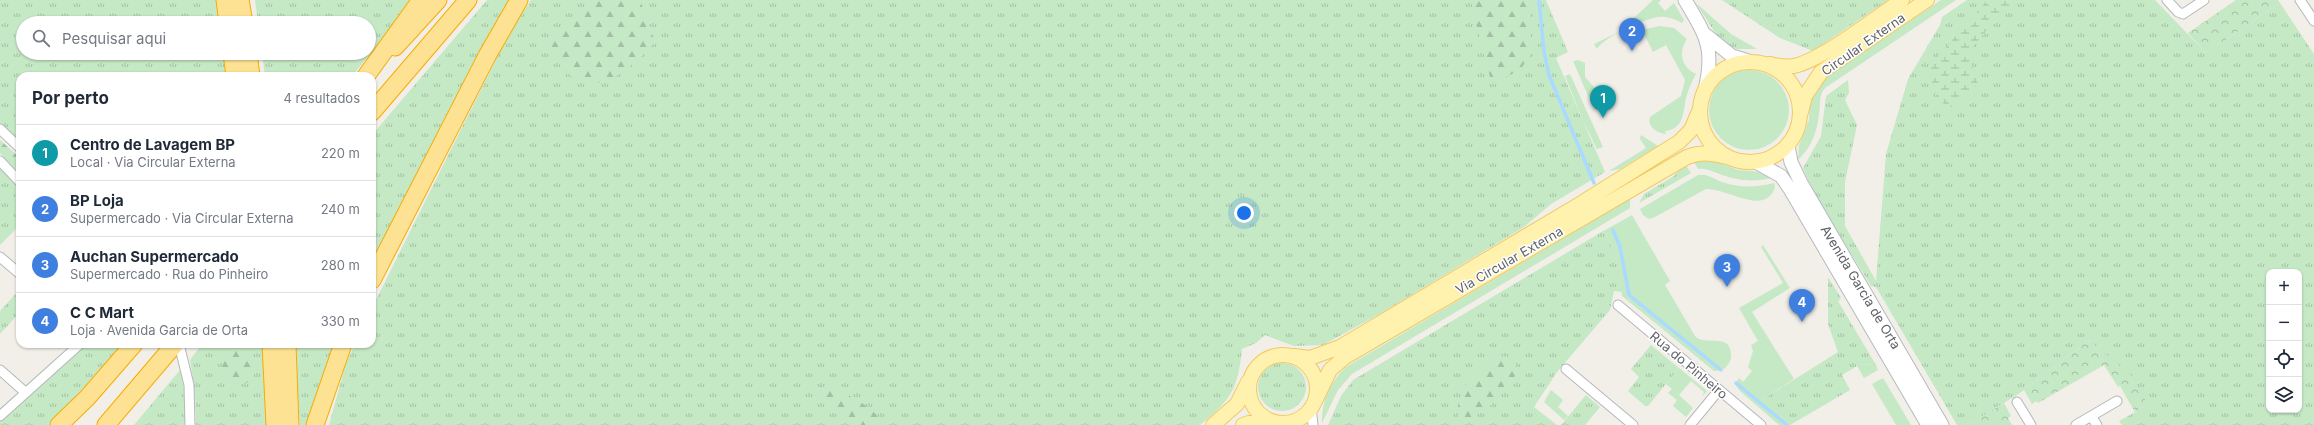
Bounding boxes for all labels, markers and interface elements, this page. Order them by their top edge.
street label: Circular Externa [1818,9,1908,79]
search box [16,16,376,60]
pin: 2 [1619,18,1645,51]
icon: search [30,27,52,49]
text: Pesquisar aqui [62,29,166,48]
pin: 1 [1590,85,1616,118]
text: Por perto [32,88,109,108]
text: 4 resultados [284,90,360,106]
text: Centro de Lavagem BP [70,135,235,154]
text: 1 [42,145,48,161]
text: 220 m [321,145,360,161]
text: Local · Via Circular Externa [70,154,236,170]
text: BP Loja [70,191,124,210]
text: 2 [41,201,49,217]
text: 240 m [321,201,360,217]
your location [1234,203,1254,223]
text: Supermercado · Via Circular Externa [70,210,293,226]
street label: Avenida Garcia de Orta [1818,222,1904,352]
street label: Via Circular Externa [1452,223,1566,297]
text: Auchan Supermercado [70,247,239,266]
pin: 3 [1714,254,1740,287]
text: 3 [41,257,49,273]
text: 280 m [321,257,360,273]
text: Supermercado · Rua do Pinheiro [70,266,268,282]
map controls [2266,269,2302,413]
button: + [2266,269,2302,305]
pin: 4 [1789,289,1815,322]
text: C C Mart [70,303,134,322]
button: − [2266,305,2302,341]
text: 4 [41,313,49,329]
text: 330 m [321,313,360,329]
text: Loja · Avenida Garcia de Orta [70,322,248,338]
street label: Rua do Pinheiro [1647,328,1731,402]
button: locate [2266,341,2302,377]
button: layers [2266,377,2302,413]

